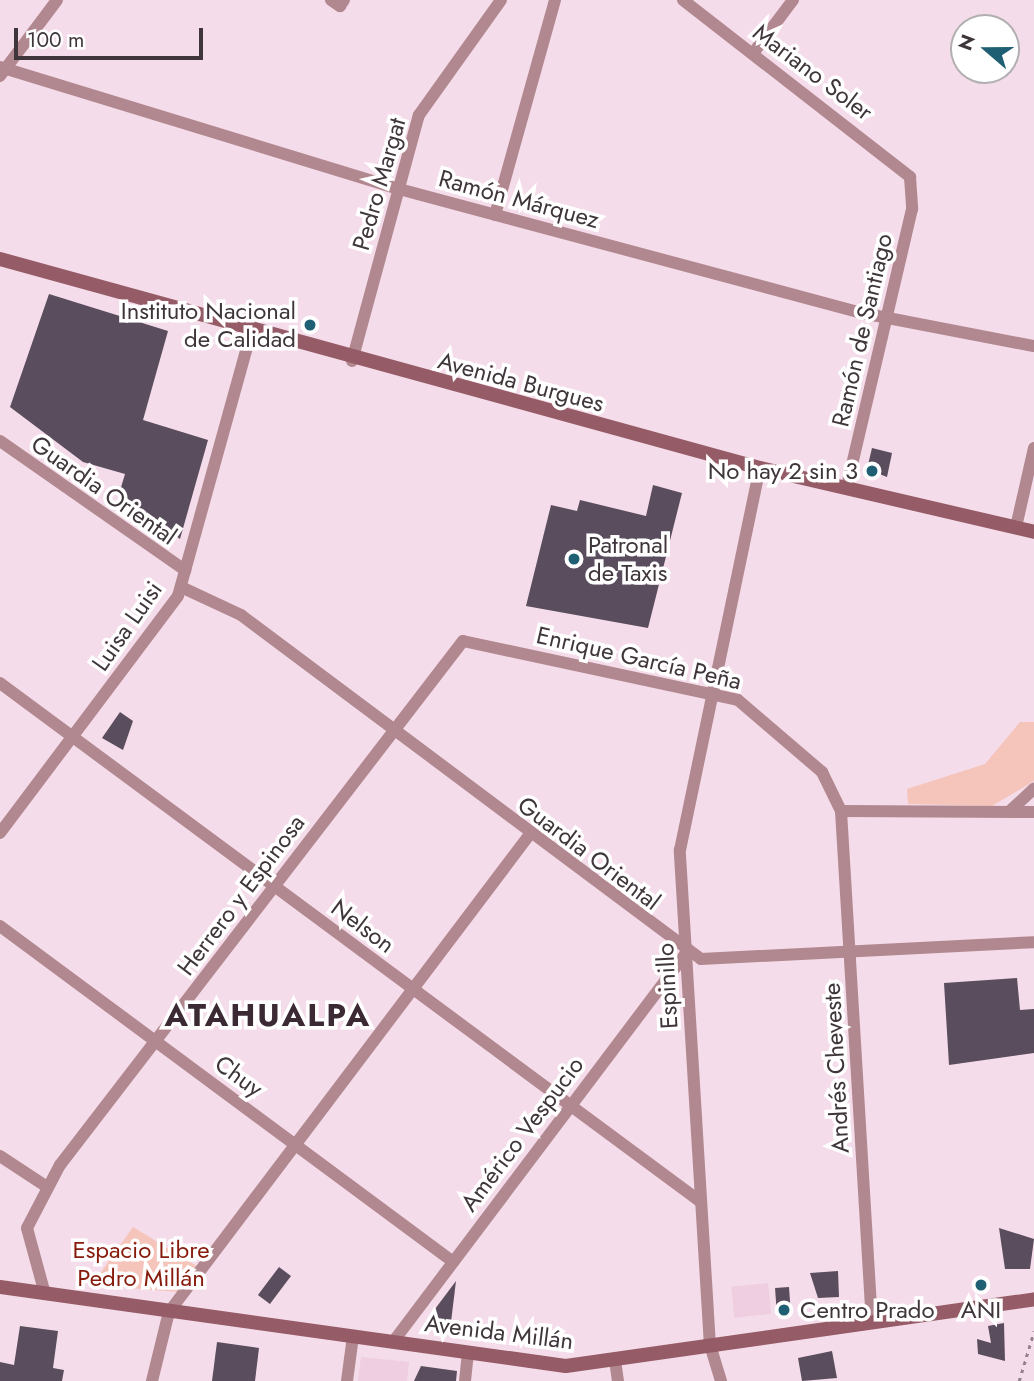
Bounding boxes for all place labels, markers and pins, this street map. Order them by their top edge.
place label: Instituto Nacional de Calidad [121,297,296,353]
marker: Instituto Nacional de Calidad [302,317,318,333]
place label: No hay 2 sin 3 [708,457,858,485]
marker: No hay 2 sin 3 [864,463,880,479]
place label: Patronal de Taxis [588,531,668,587]
marker: Patronal de Taxis [566,551,582,567]
marker: ANI [973,1277,989,1293]
place label: Centro Prado [800,1296,935,1324]
place label: ANI [961,1296,1001,1324]
marker: Centro Prado [774,1300,794,1320]

